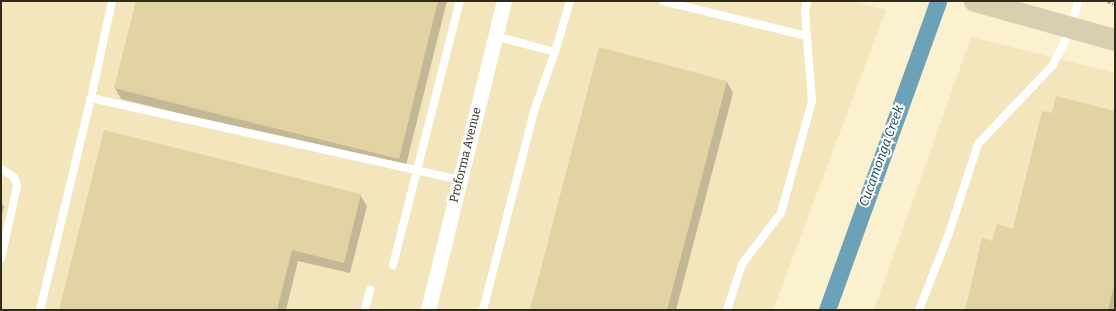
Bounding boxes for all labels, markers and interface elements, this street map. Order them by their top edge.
water label: Cucamonga Creek [856,103,908,209]
street label: Proforma Avenue [447,106,485,204]

